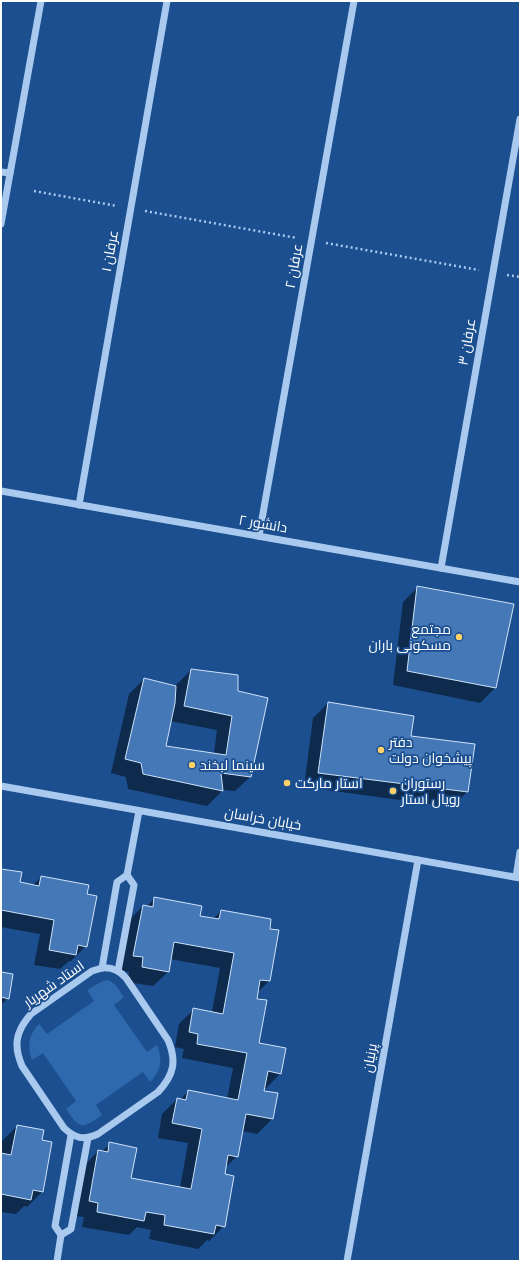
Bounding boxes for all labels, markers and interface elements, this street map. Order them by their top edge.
street label: عرفان ۱ [98,229,122,273]
street label: عرفان ۲ [282,242,306,290]
street label: عرفان ۳ [455,317,479,367]
street label: دانشور ۲ [237,511,289,537]
place label: مجتمع مسکونی باران [368,621,451,654]
marker: مجتمع مسکونی باران [454,632,464,642]
place label: دفتر پیشخوان دولت [388,734,472,768]
marker: دفتر پیشخوان دولت [376,745,386,755]
place label: سینما لبخند [200,757,265,774]
marker: سینما لبخند [187,760,197,770]
place label: استار مارکت [295,775,363,792]
place label: رستوران رویال استار [400,775,460,808]
marker: استار مارکت [282,778,292,788]
marker: رستوران رویال استار [388,786,398,796]
street label: خیابان خراسان [223,804,303,834]
street label: استاد شهریار [19,957,88,1012]
street label: پرنیان [359,1042,382,1074]

